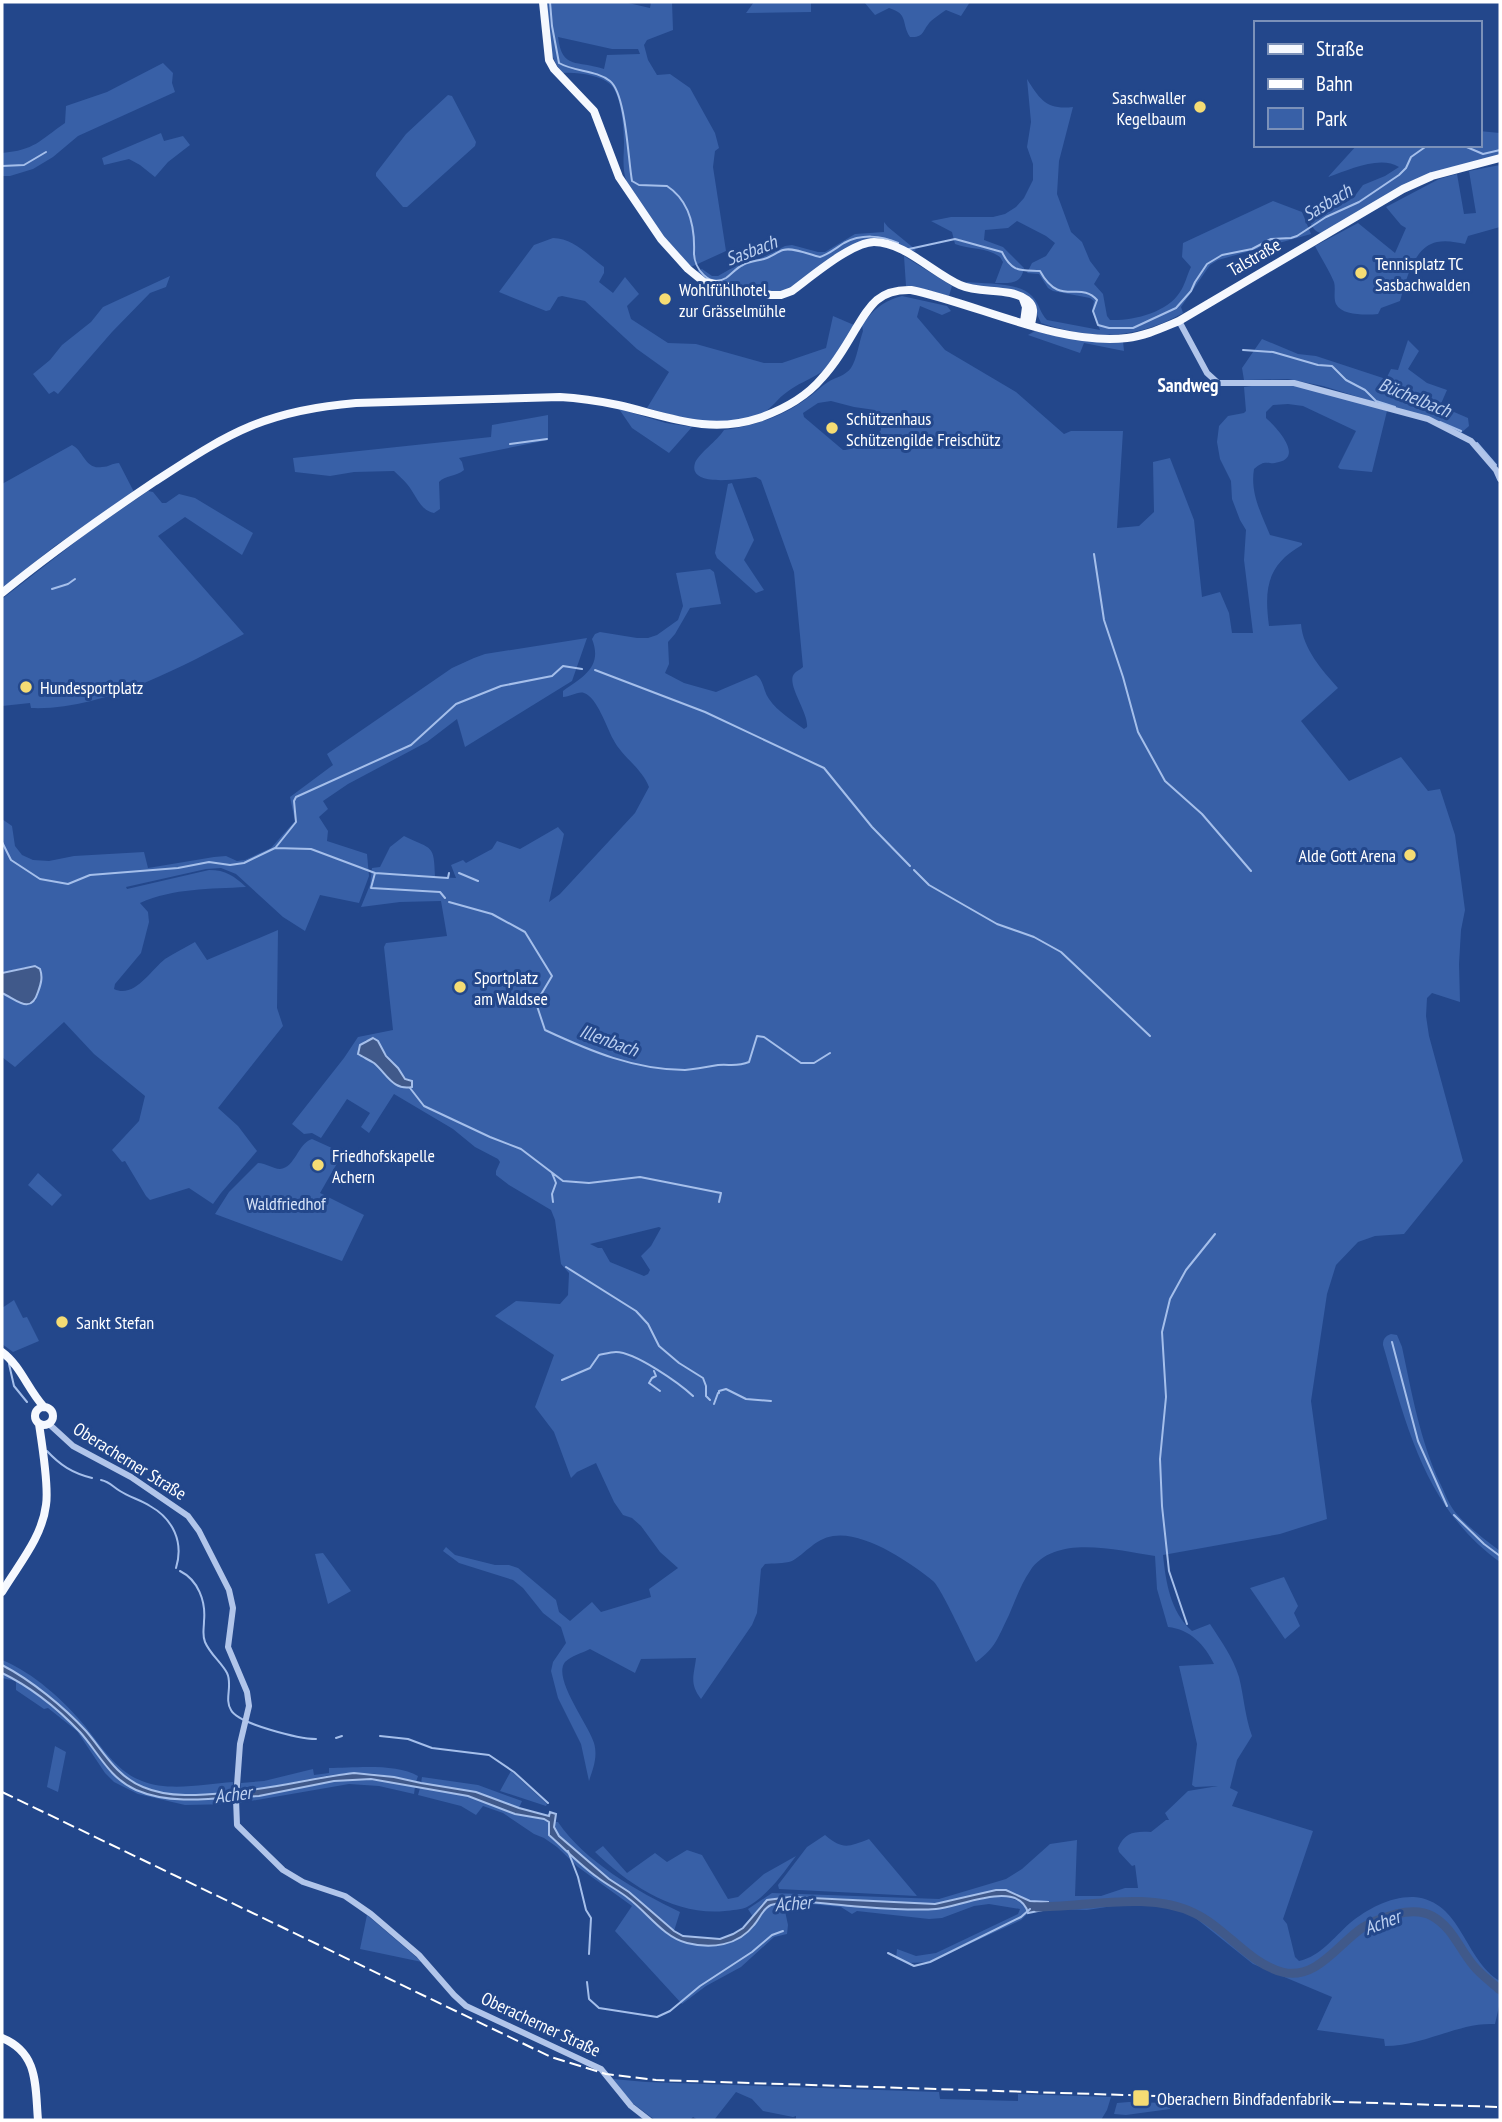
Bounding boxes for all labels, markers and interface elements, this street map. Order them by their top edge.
legend [1254,21,1481,147]
text: Straße [1316,35,1364,62]
text: Bahn [1316,70,1353,97]
place label: Saschwaller Kegelbaum [1112,86,1186,130]
marker: Saschwaller Kegelbaum [1192,99,1208,115]
text: Park [1316,105,1347,132]
water label: Sasbach [1298,177,1357,226]
water label: Sasbach [722,229,782,271]
street label: Talstraße [1223,233,1285,281]
place label: Tennisplatz TC Sasbachwalden [1375,252,1470,296]
marker: Tennisplatz TC Sasbachwalden [1353,265,1369,281]
place label: Wohlfühlhotel zur Grässelmühle [679,278,786,322]
marker: Wohlfühlhotel zur Grässelmühle [657,291,673,307]
water label: Büchelbach [1375,372,1456,423]
district label: Sandweg [1158,373,1218,397]
place label: Schützenhaus Schützengilde Freischütz [846,407,1001,451]
marker: Schützenhaus Schützengilde Freischütz [824,420,840,436]
place label: Hundesportplatz [40,676,143,699]
marker: Hundesportplatz [18,679,34,695]
place label: Alde Gott Arena [1298,844,1396,867]
marker: Alde Gott Arena [1402,847,1418,863]
place label: Sportplatz am Waldsee [474,966,548,1010]
marker: Sportplatz am Waldsee [452,979,468,995]
water label: Illenbach [576,1018,643,1062]
place label: Friedhofskapelle Achern [332,1144,435,1188]
marker: Friedhofskapelle Achern [310,1157,326,1173]
park label: Waldfriedhof [246,1192,327,1215]
place label: Sankt Stefan [76,1311,154,1334]
marker: Sankt Stefan [54,1314,70,1330]
street label: Oberacherner Straße [69,1417,191,1505]
water label: Acher [213,1779,256,1808]
water label: Acher [774,1889,815,1917]
water label: Acher [1360,1903,1406,1940]
street label: Oberacherner Straße [478,1986,604,2062]
place label: Oberachern Bindfadenfabrik [1157,2087,1331,2110]
marker: Oberachern Bindfadenfabrik [1131,2088,1151,2108]

